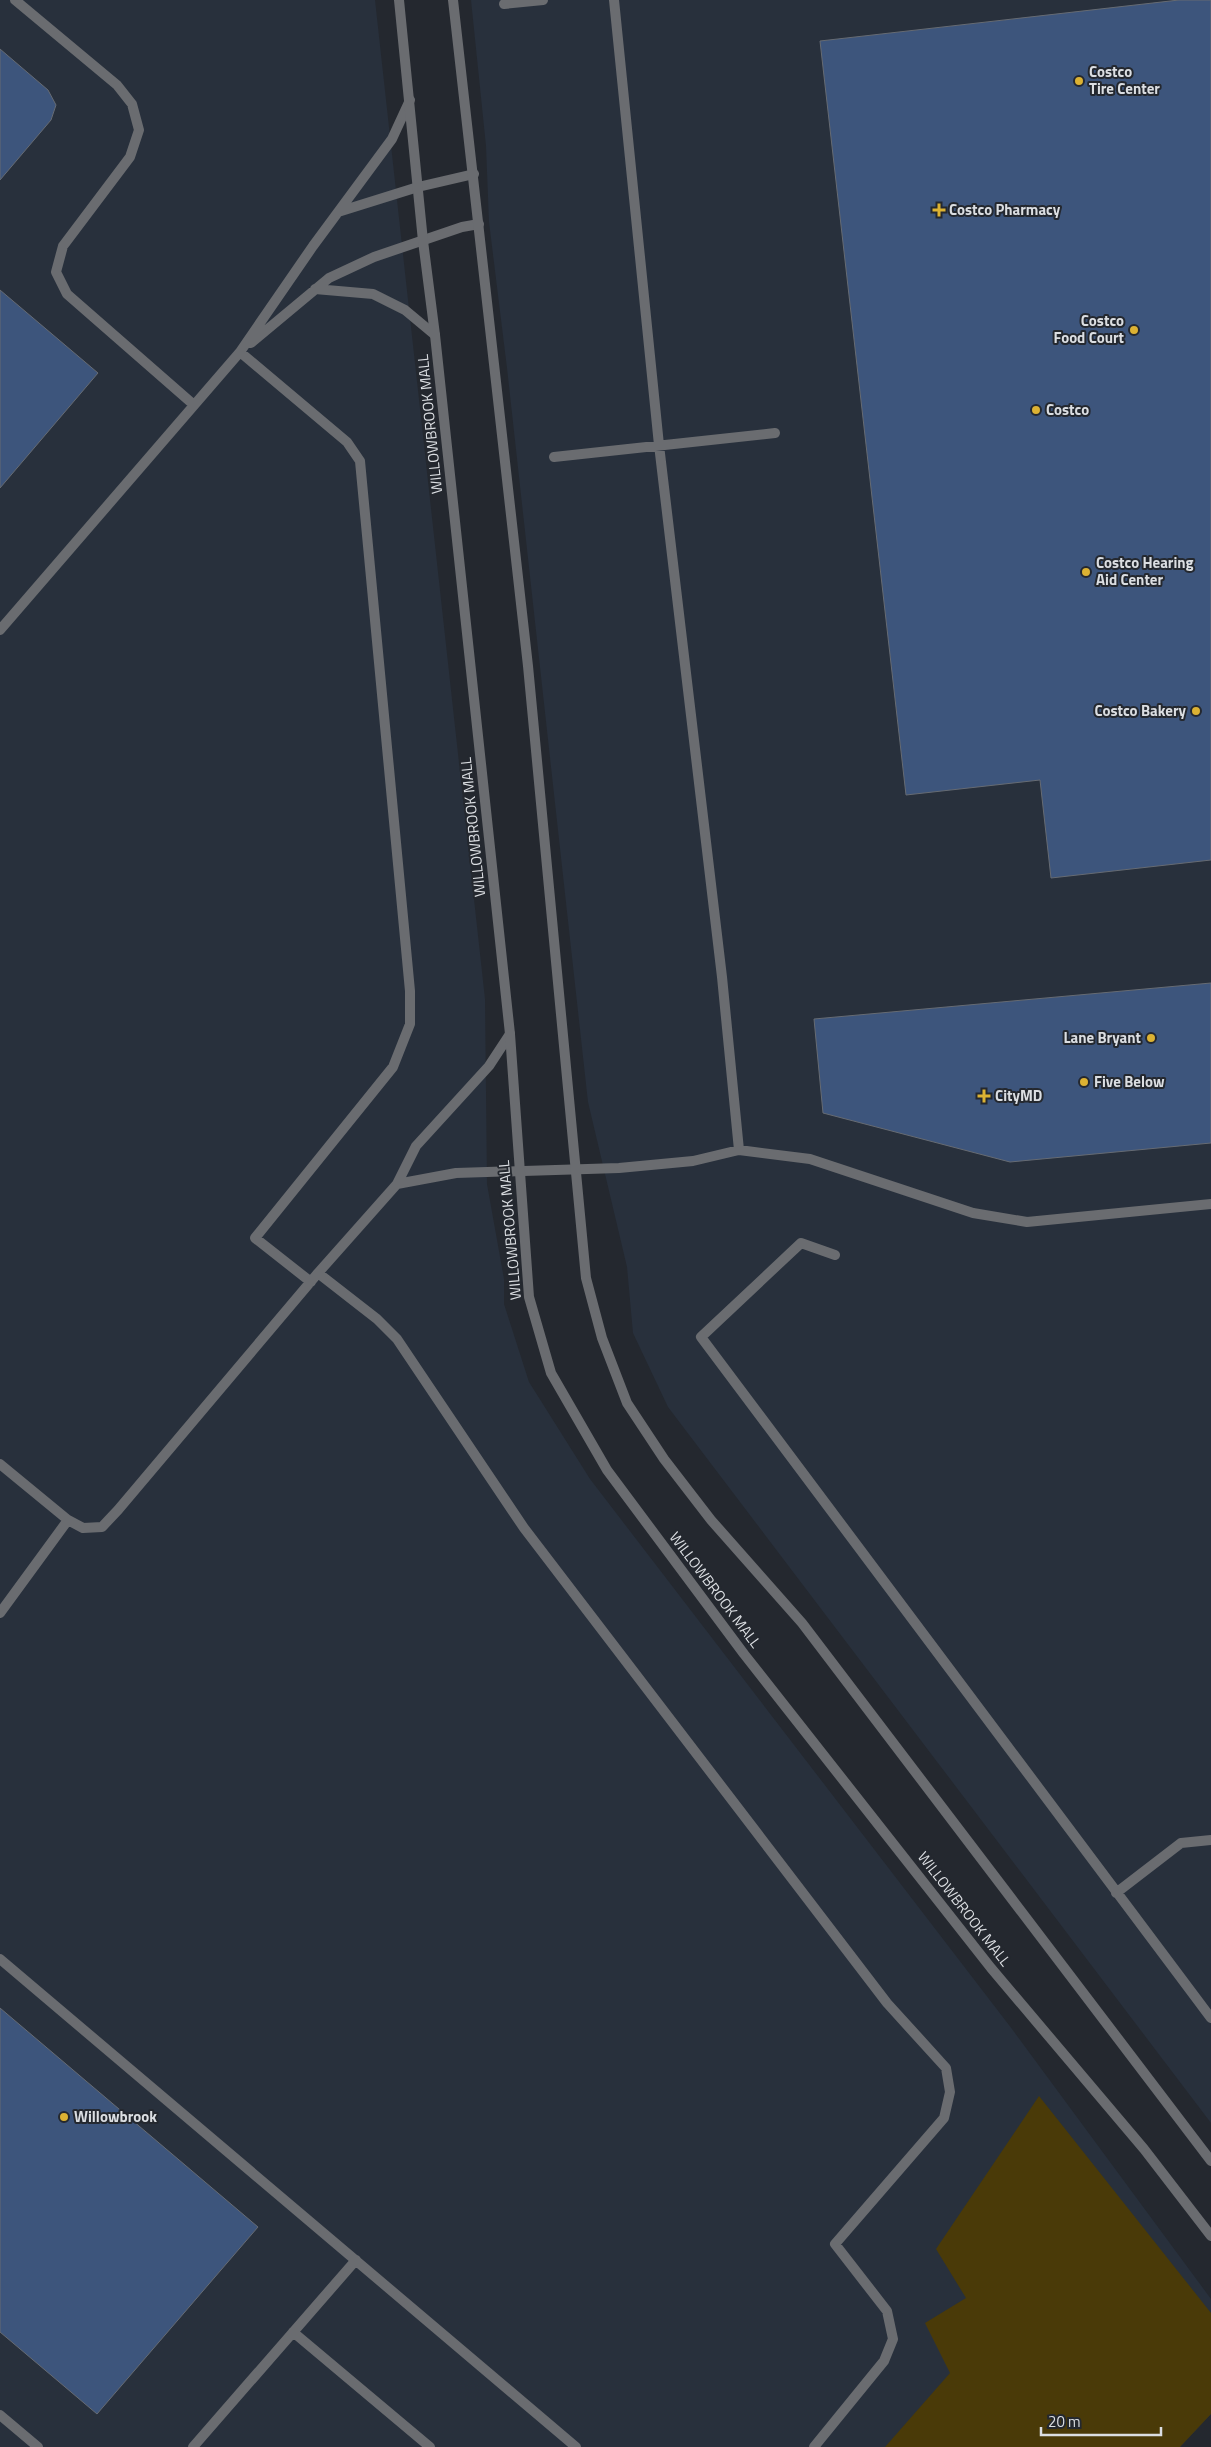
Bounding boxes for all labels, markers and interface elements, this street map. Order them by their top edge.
place label: Costco Tire Center [1089,60,1160,100]
marker: Costco Tire Center [1073,75,1085,87]
place label: Costco Pharmacy [949,198,1061,221]
marker: Costco Pharmacy [933,204,945,216]
place label: Costco Food Court [1053,309,1125,349]
marker: Costco Food Court [1128,324,1140,336]
street label: WILLOWBROOK MALL [411,353,448,495]
place label: Costco [1046,398,1089,421]
marker: Costco [1030,404,1042,416]
place label: Costco Hearing Aid Center [1096,551,1194,591]
marker: Costco Hearing Aid Center [1080,566,1092,578]
place label: Costco Bakery [1094,699,1186,722]
marker: Costco Bakery [1190,705,1202,717]
street label: WILLOWBROOK MALL [454,756,491,898]
place label: Lane Bryant [1063,1026,1142,1049]
marker: Lane Bryant [1145,1032,1157,1044]
place label: Five Below [1094,1070,1165,1093]
marker: Five Below [1078,1076,1090,1088]
place label: CityMD [995,1084,1042,1107]
marker: CityMD [977,1089,991,1103]
street label: WILLOWBROOK MALL [492,1159,527,1301]
street label: WILLOWBROOK MALL [664,1527,767,1653]
street label: WILLOWBROOK MALL [912,1846,1017,1971]
place label: Willowbrook [74,2105,157,2128]
marker: Willowbrook [58,2111,70,2123]
scale bar [1041,2404,1161,2436]
text: 20 m [1048,2410,1081,2433]

